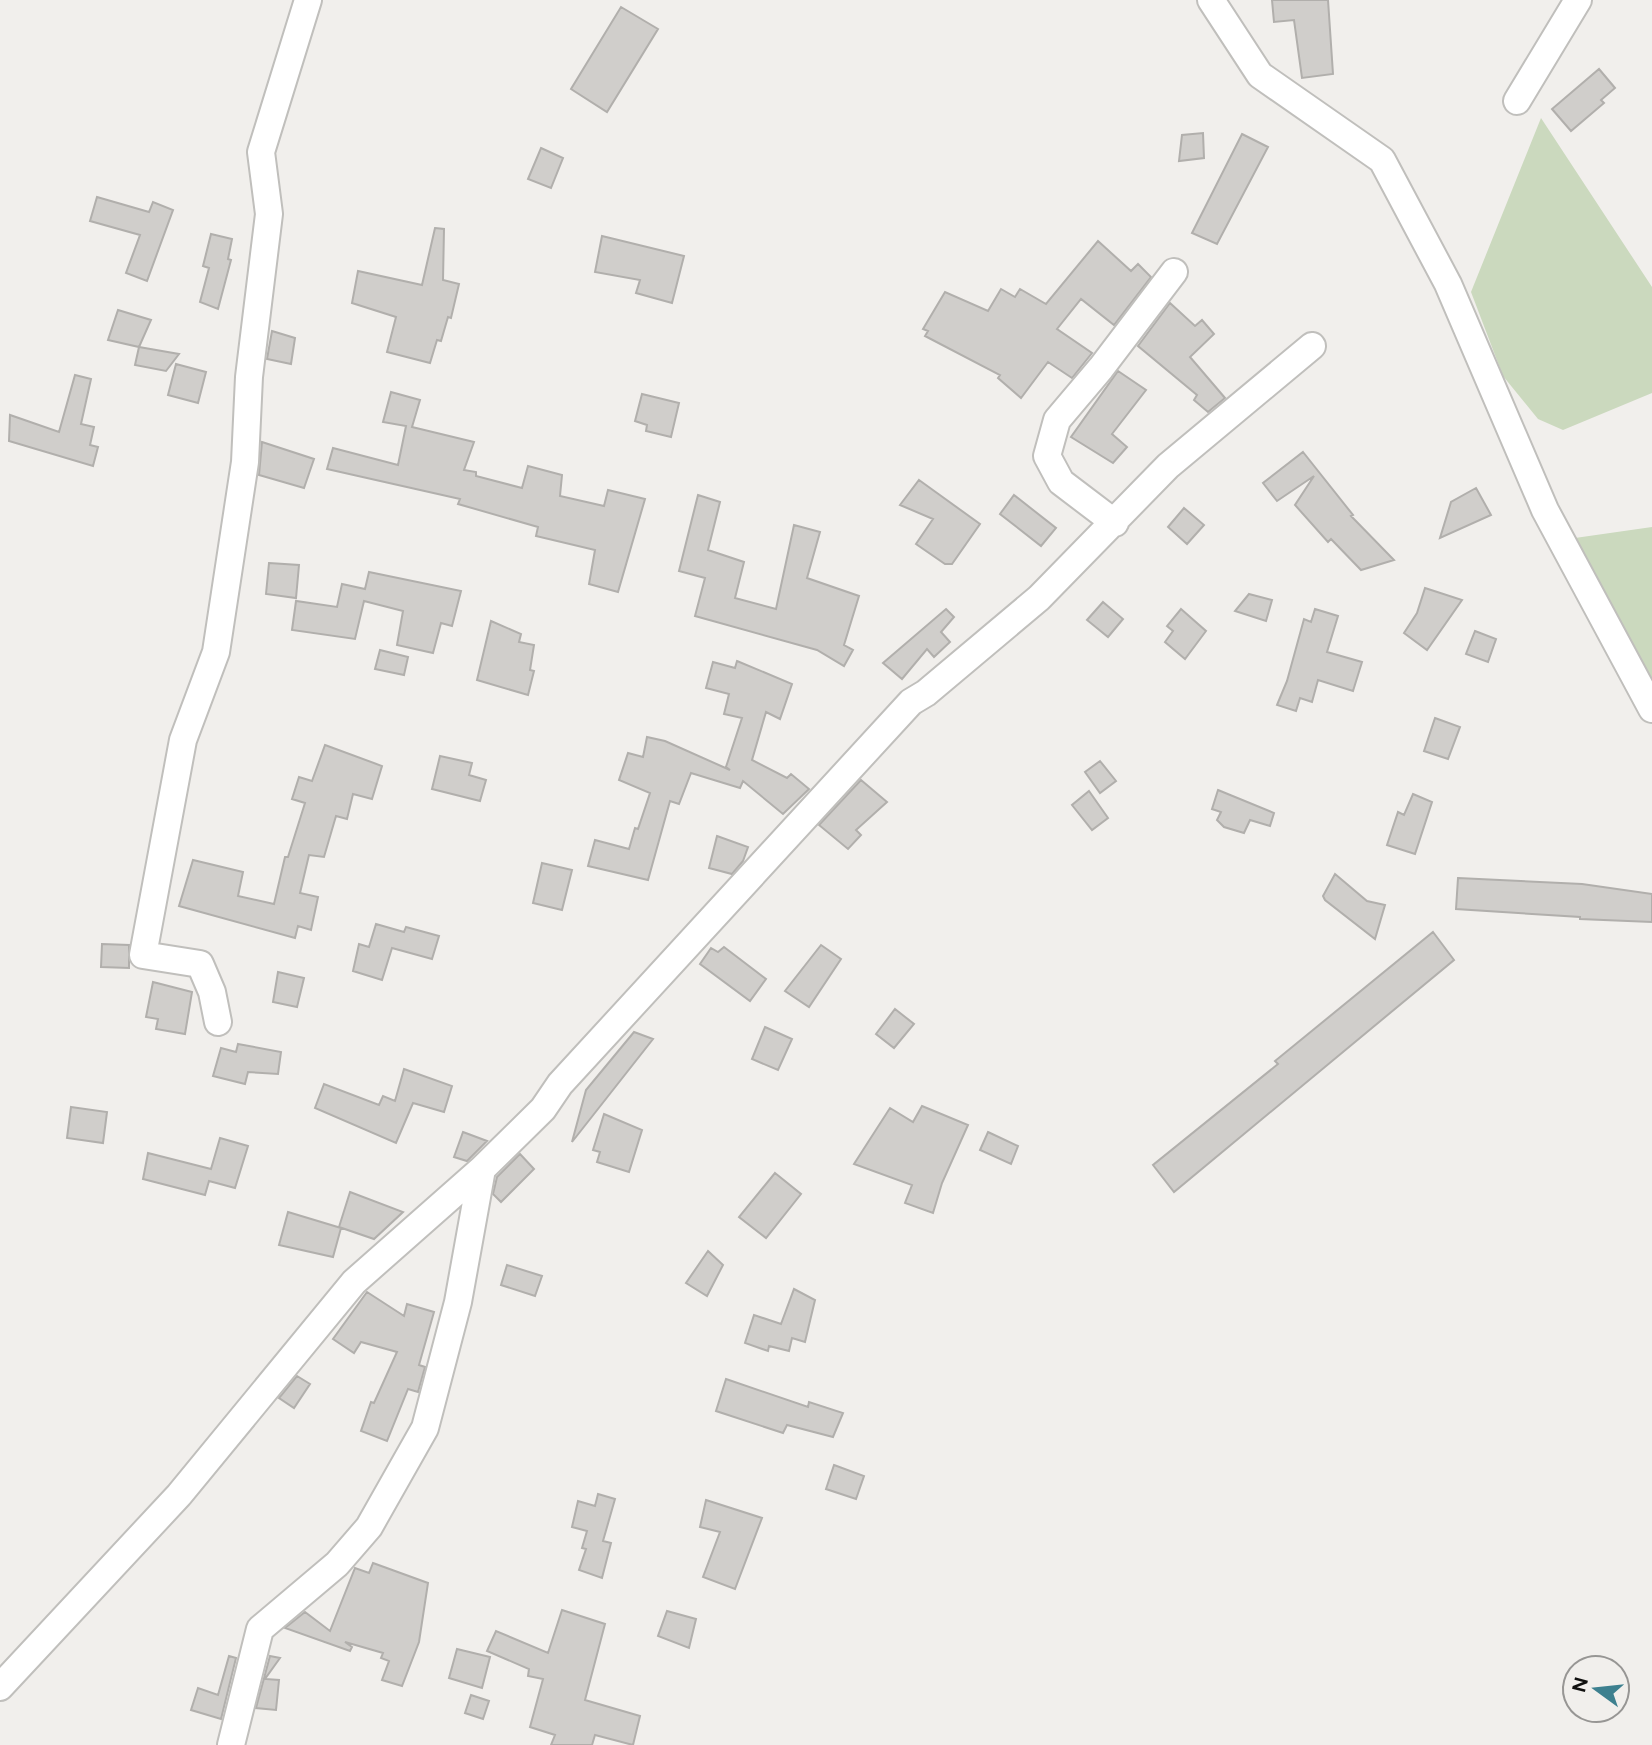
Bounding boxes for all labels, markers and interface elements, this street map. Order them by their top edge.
north arrow [1561,1654,1631,1724]
text: N [1567,1675,1593,1695]

